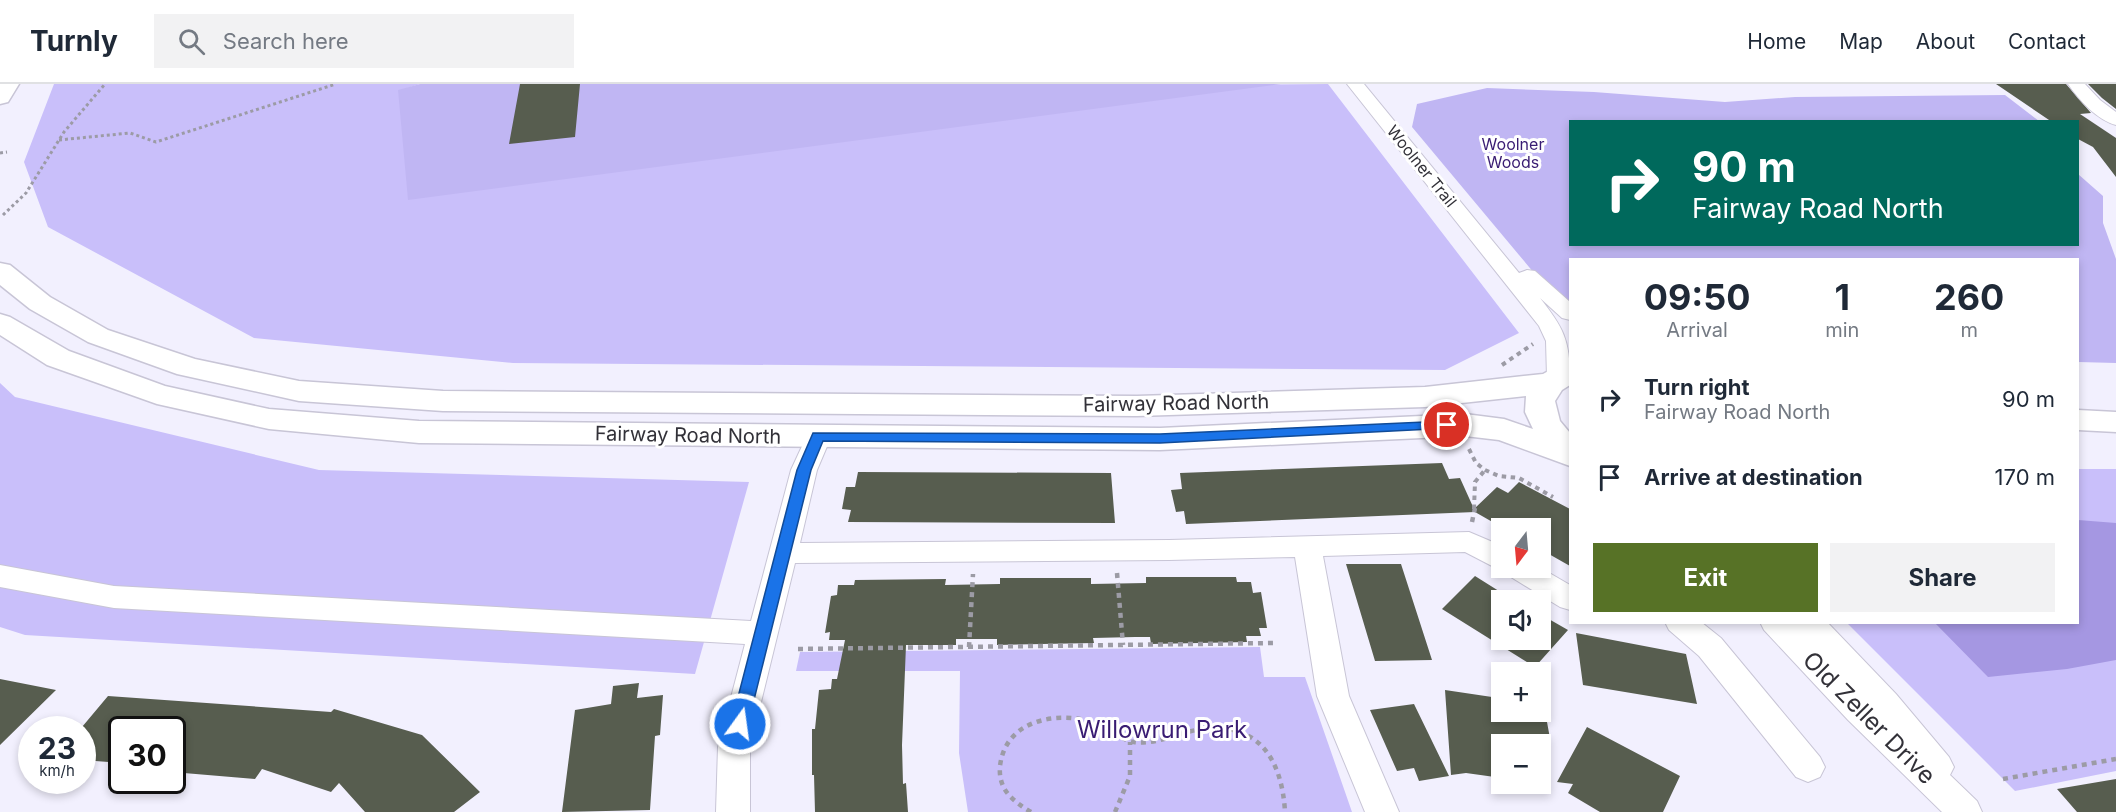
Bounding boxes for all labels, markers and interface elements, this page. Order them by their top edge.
search box [154,14,574,68]
text: Turnly [30,24,118,58]
icon: search [175,25,208,58]
text: Search here [223,28,349,54]
text: Home [1747,29,1806,54]
text: Map [1839,29,1883,54]
text: About [1916,29,1975,54]
text: Contact [2008,29,2086,54]
street label: Woolner Trail [1383,121,1461,211]
park label: Woolner Woods [1482,134,1544,172]
text: 90 m [1692,141,1796,192]
icon: right [1593,144,1671,222]
text: Fairway Road North [1692,192,1944,225]
text: 09:50 [1644,275,1751,319]
text: 1 [1835,275,1850,319]
text: 260 [1934,275,2004,319]
text: Arrival [1666,318,1728,342]
text: min [1825,318,1859,342]
text: m [1960,318,1978,342]
text: Turn right [1644,374,1750,400]
icon: right [1593,383,1626,416]
text: 90 m [2002,386,2055,412]
street label: Fairway Road North [1083,389,1269,417]
pin [1421,399,1472,450]
text: Fairway Road North [1644,400,1830,424]
icon: arrive [1430,408,1463,441]
street label: Fairway Road North [595,421,781,449]
icon: arrive [1593,461,1626,494]
text: Arrive at destination [1644,464,1863,490]
text: 170 m [1995,464,2055,490]
north arrow [1491,518,1551,578]
map controls [1491,518,1551,794]
button: Exit [1593,543,1818,612]
button: Share [1830,543,2055,612]
button: sound [1491,590,1551,650]
street label: Old Zeller Drive [1797,645,1942,790]
button: + [1491,662,1551,722]
position arrow [708,692,772,756]
park label: Willowrun Park [1077,715,1247,744]
speed limit sign: 30 [108,716,186,794]
text: 23 [38,730,76,766]
button: − [1491,734,1551,794]
text: km/h [39,761,75,780]

